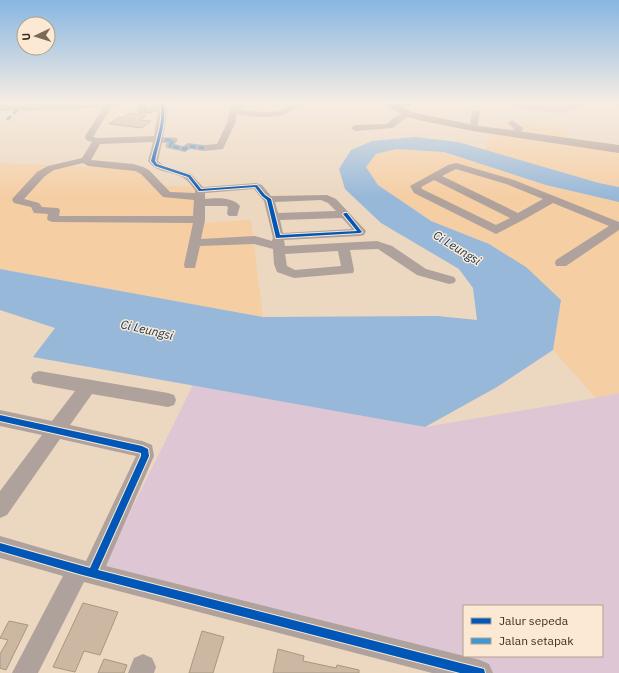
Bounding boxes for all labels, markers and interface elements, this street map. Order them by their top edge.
north arrow [16,16,56,56]
text: U [19,32,33,41]
water label: Ci Leungsi [431,227,485,269]
water label: Ci Leungsi [119,316,176,343]
legend [463,605,603,657]
text: Jalur sepeda [499,613,569,628]
text: Jalan setapak [499,633,574,648]

